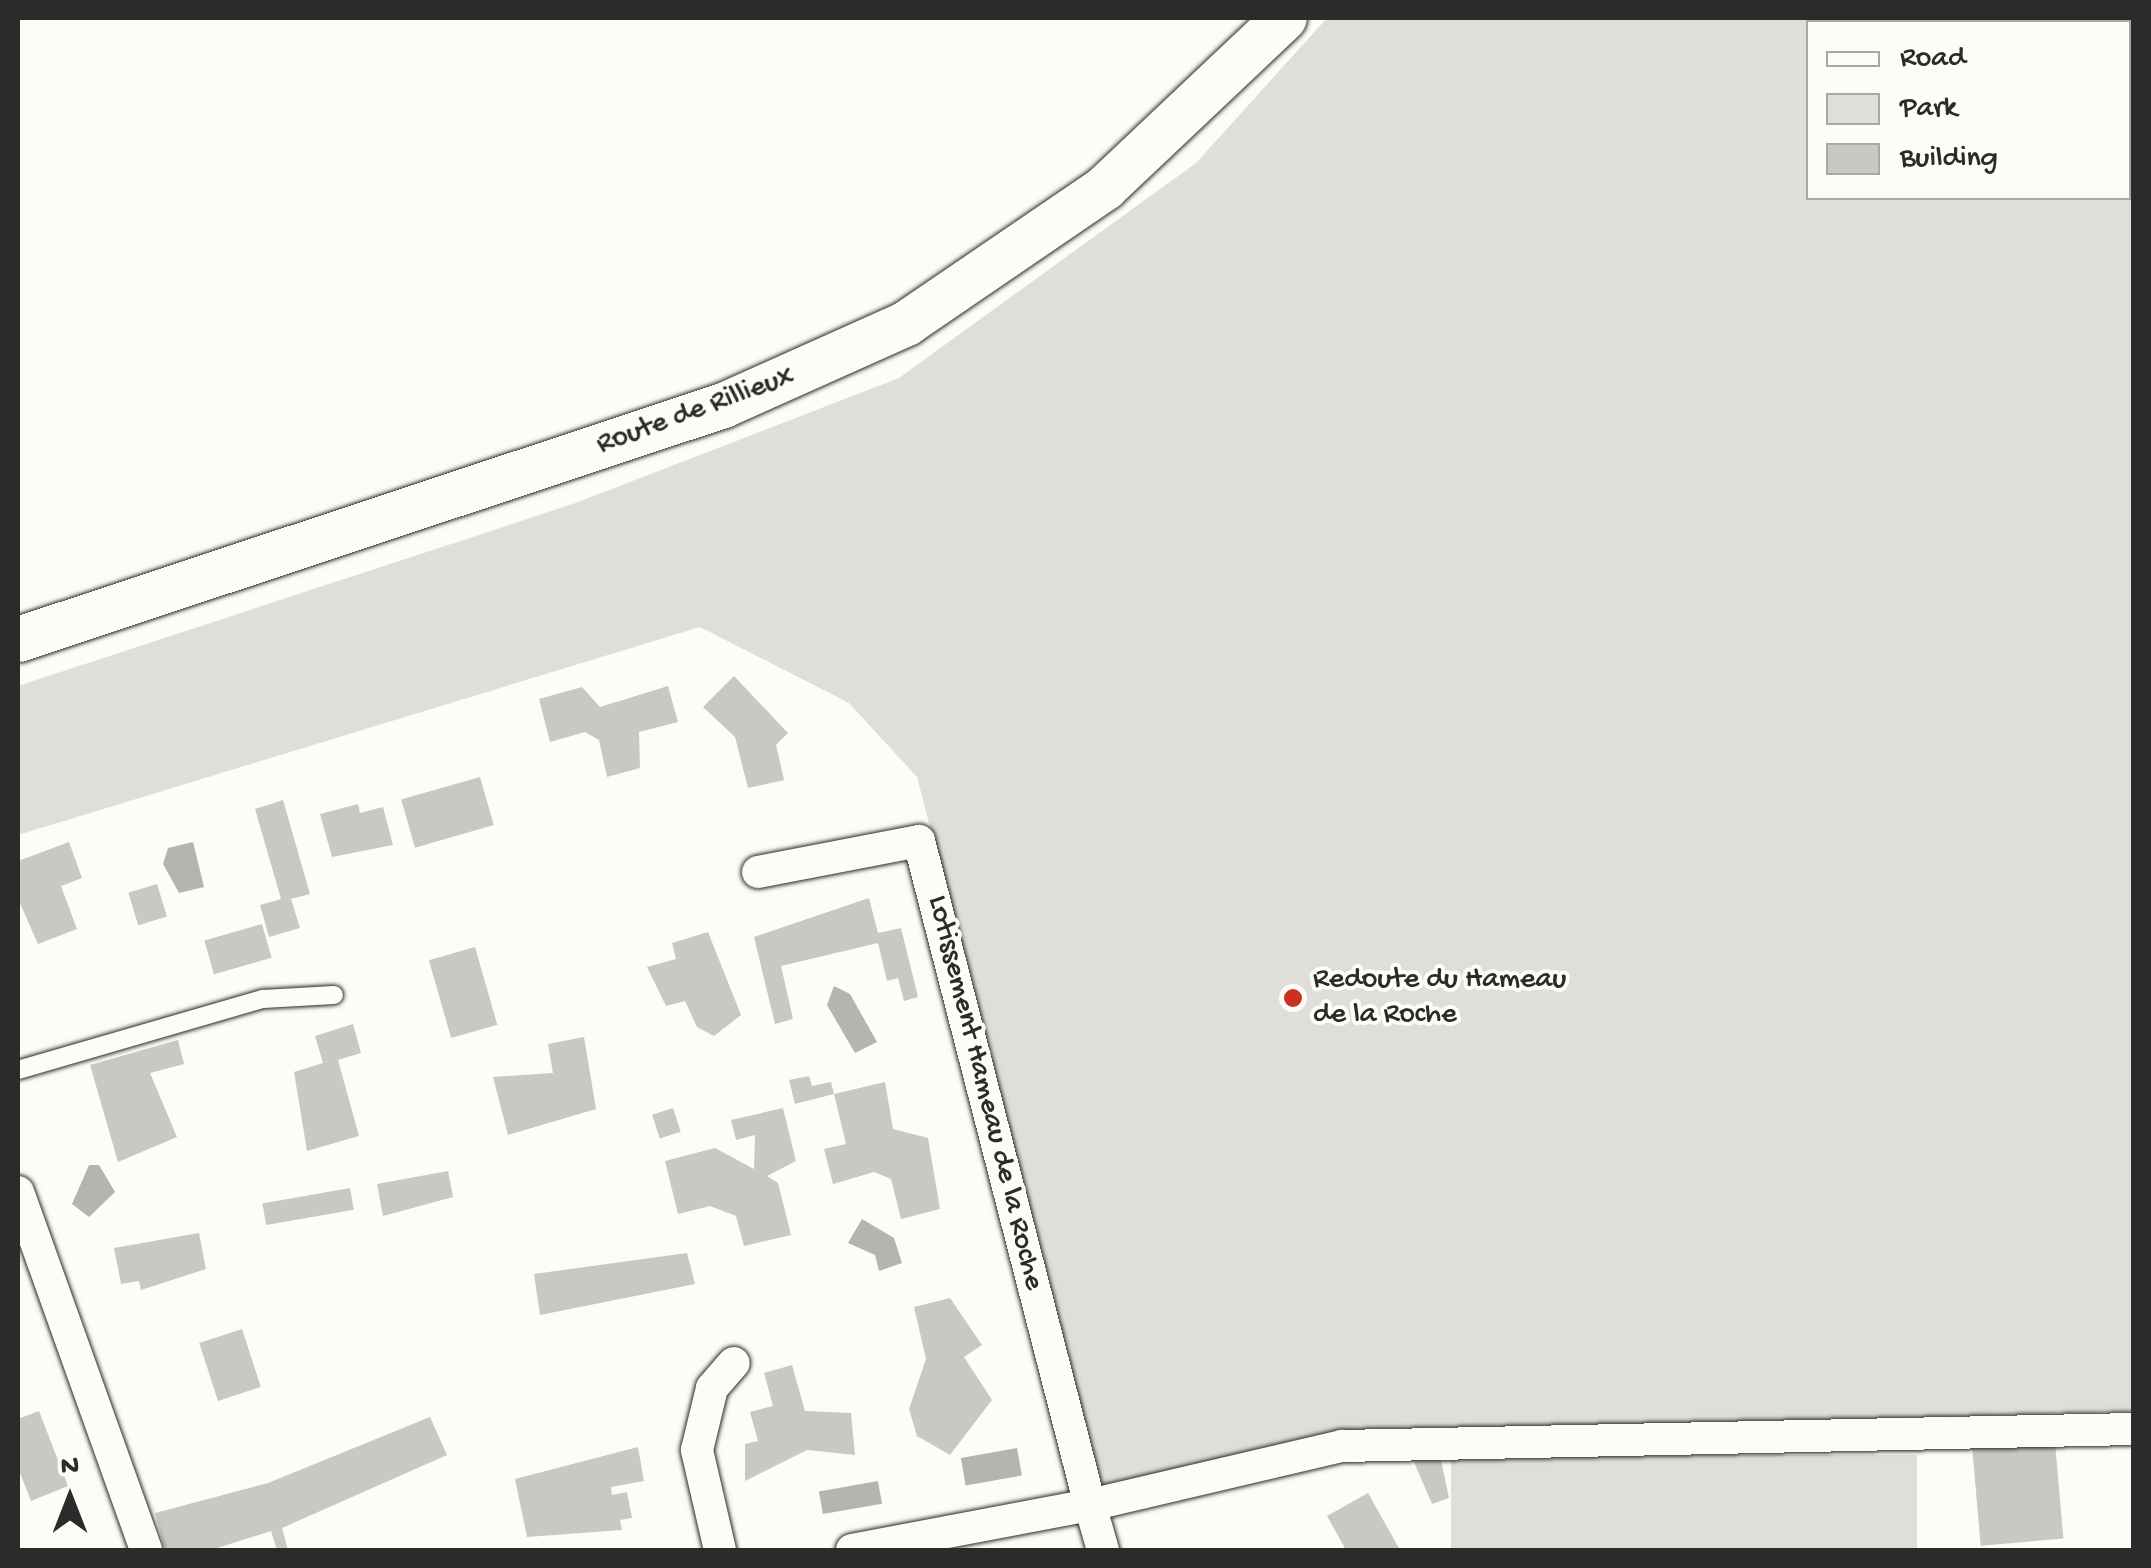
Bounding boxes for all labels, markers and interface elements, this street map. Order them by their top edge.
legend [1806,20,2131,200]
text: Road [1900,42,1966,77]
text: Park [1900,92,1957,127]
text: Building [1900,142,1998,177]
street label: Route de Rillieux [592,360,800,464]
street label: Lotissement Hameau de la Roche [918,892,1050,1294]
place label: Redoute du Hameau de la Roche [1313,963,1566,1034]
marker: Redoute du Hameau de la Roche [1282,987,1304,1009]
north arrow [20,1448,120,1548]
text: N [61,1451,79,1484]

